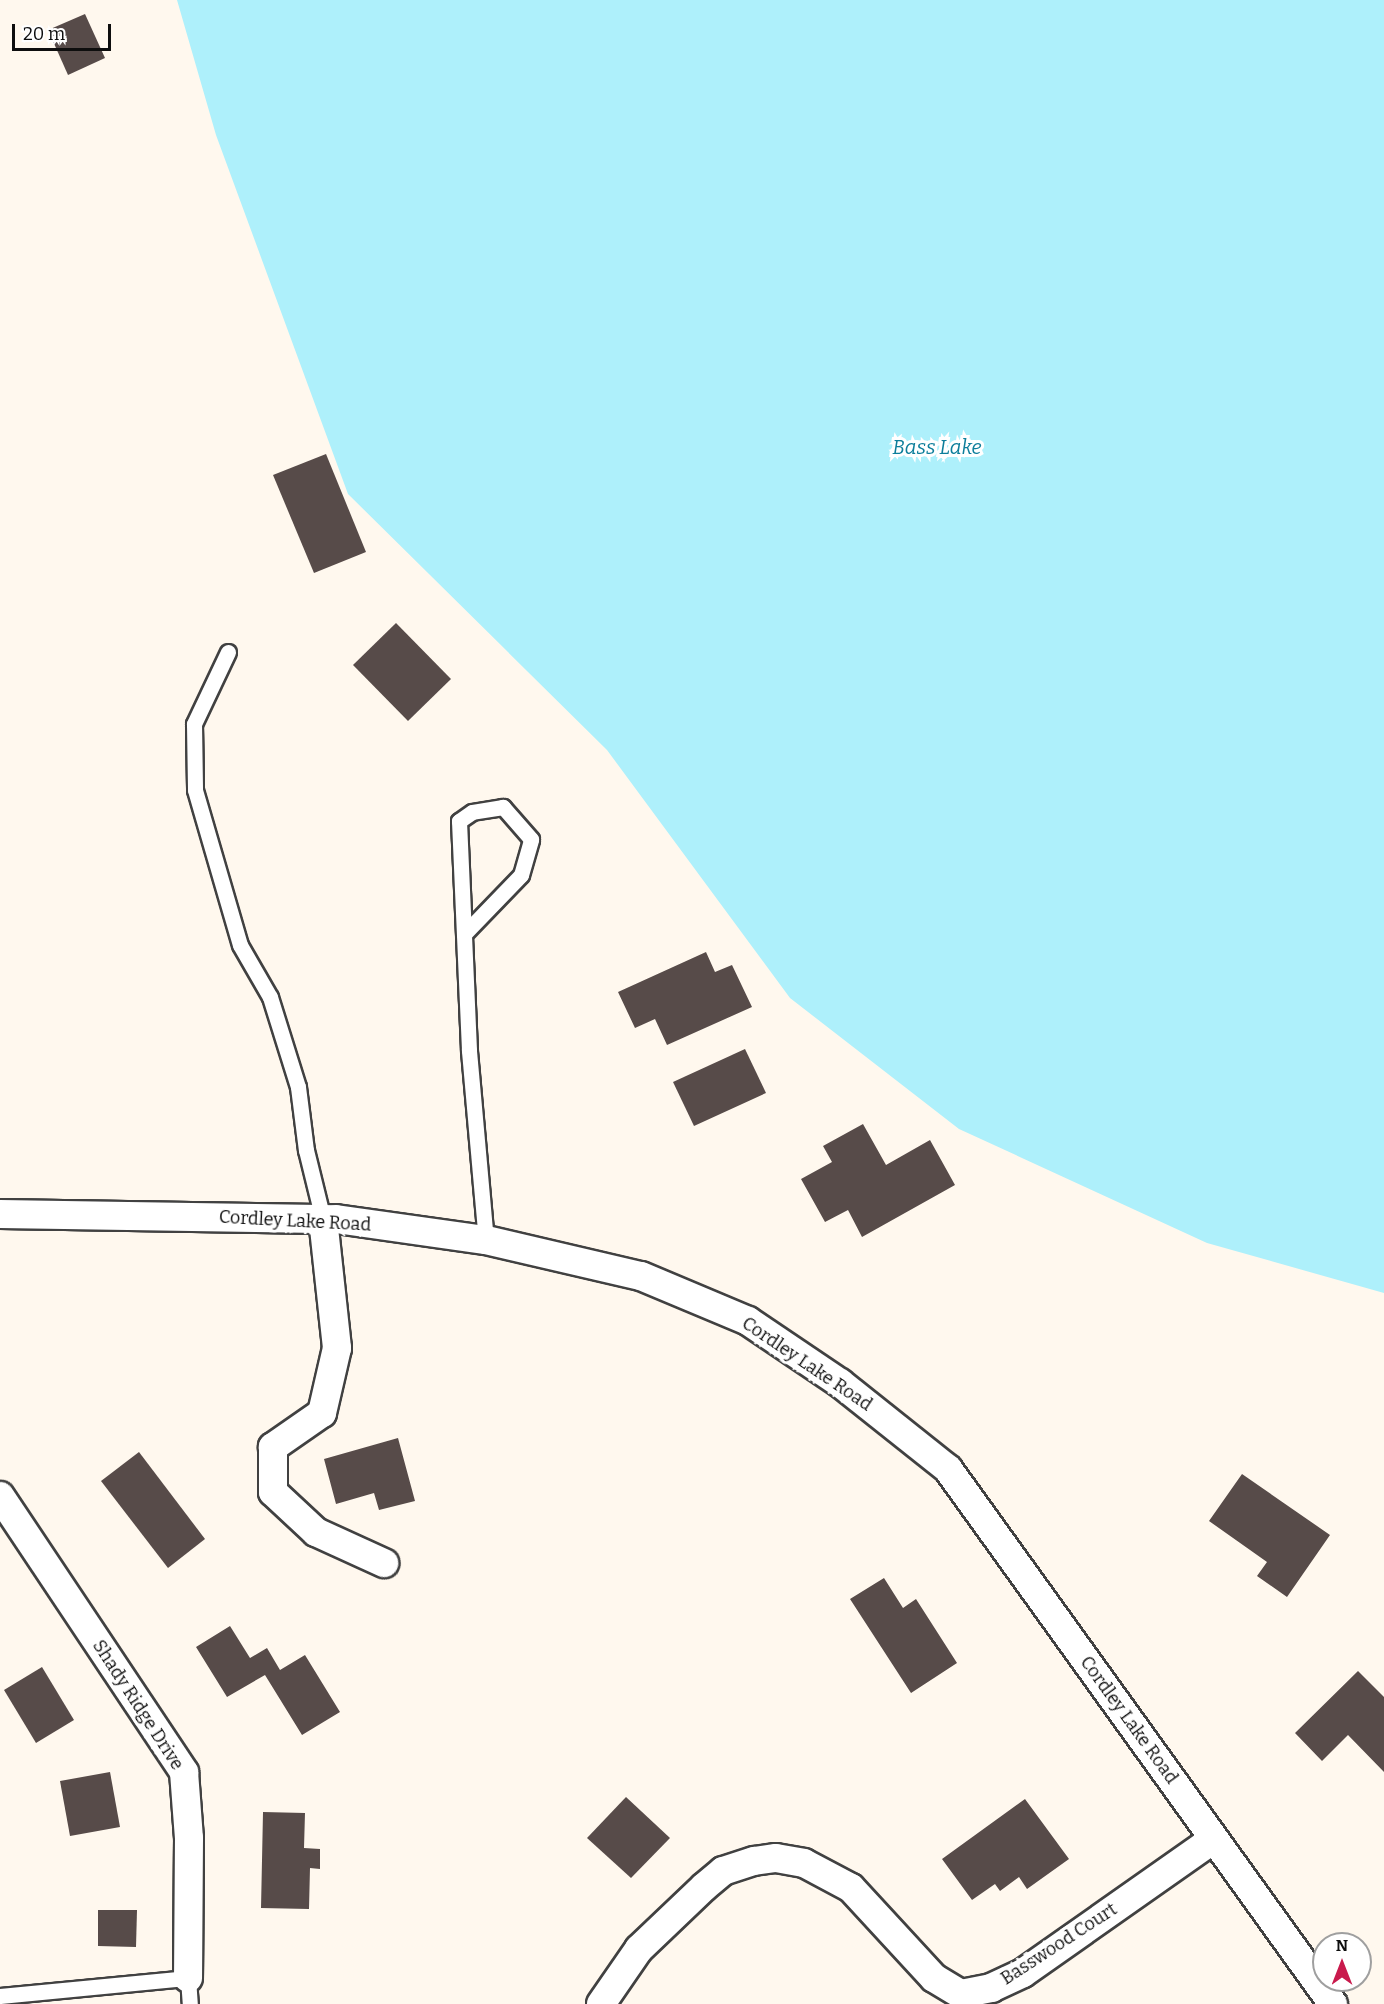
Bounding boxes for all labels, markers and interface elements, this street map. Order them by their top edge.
scale bar [15,12,114,50]
text: 20 m [23,23,65,45]
water label: Bass Lake [892,435,982,459]
street label: Cordley Lake Road [218,1206,372,1236]
street label: Cordley Lake Road [738,1312,876,1416]
street label: Shady Ridge Drive [88,1636,188,1774]
street label: Cordley Lake Road [1075,1652,1183,1788]
street label: Basswood Court [997,1898,1121,1990]
north arrow [1312,1932,1372,1992]
text: N [1336,1936,1348,1955]

